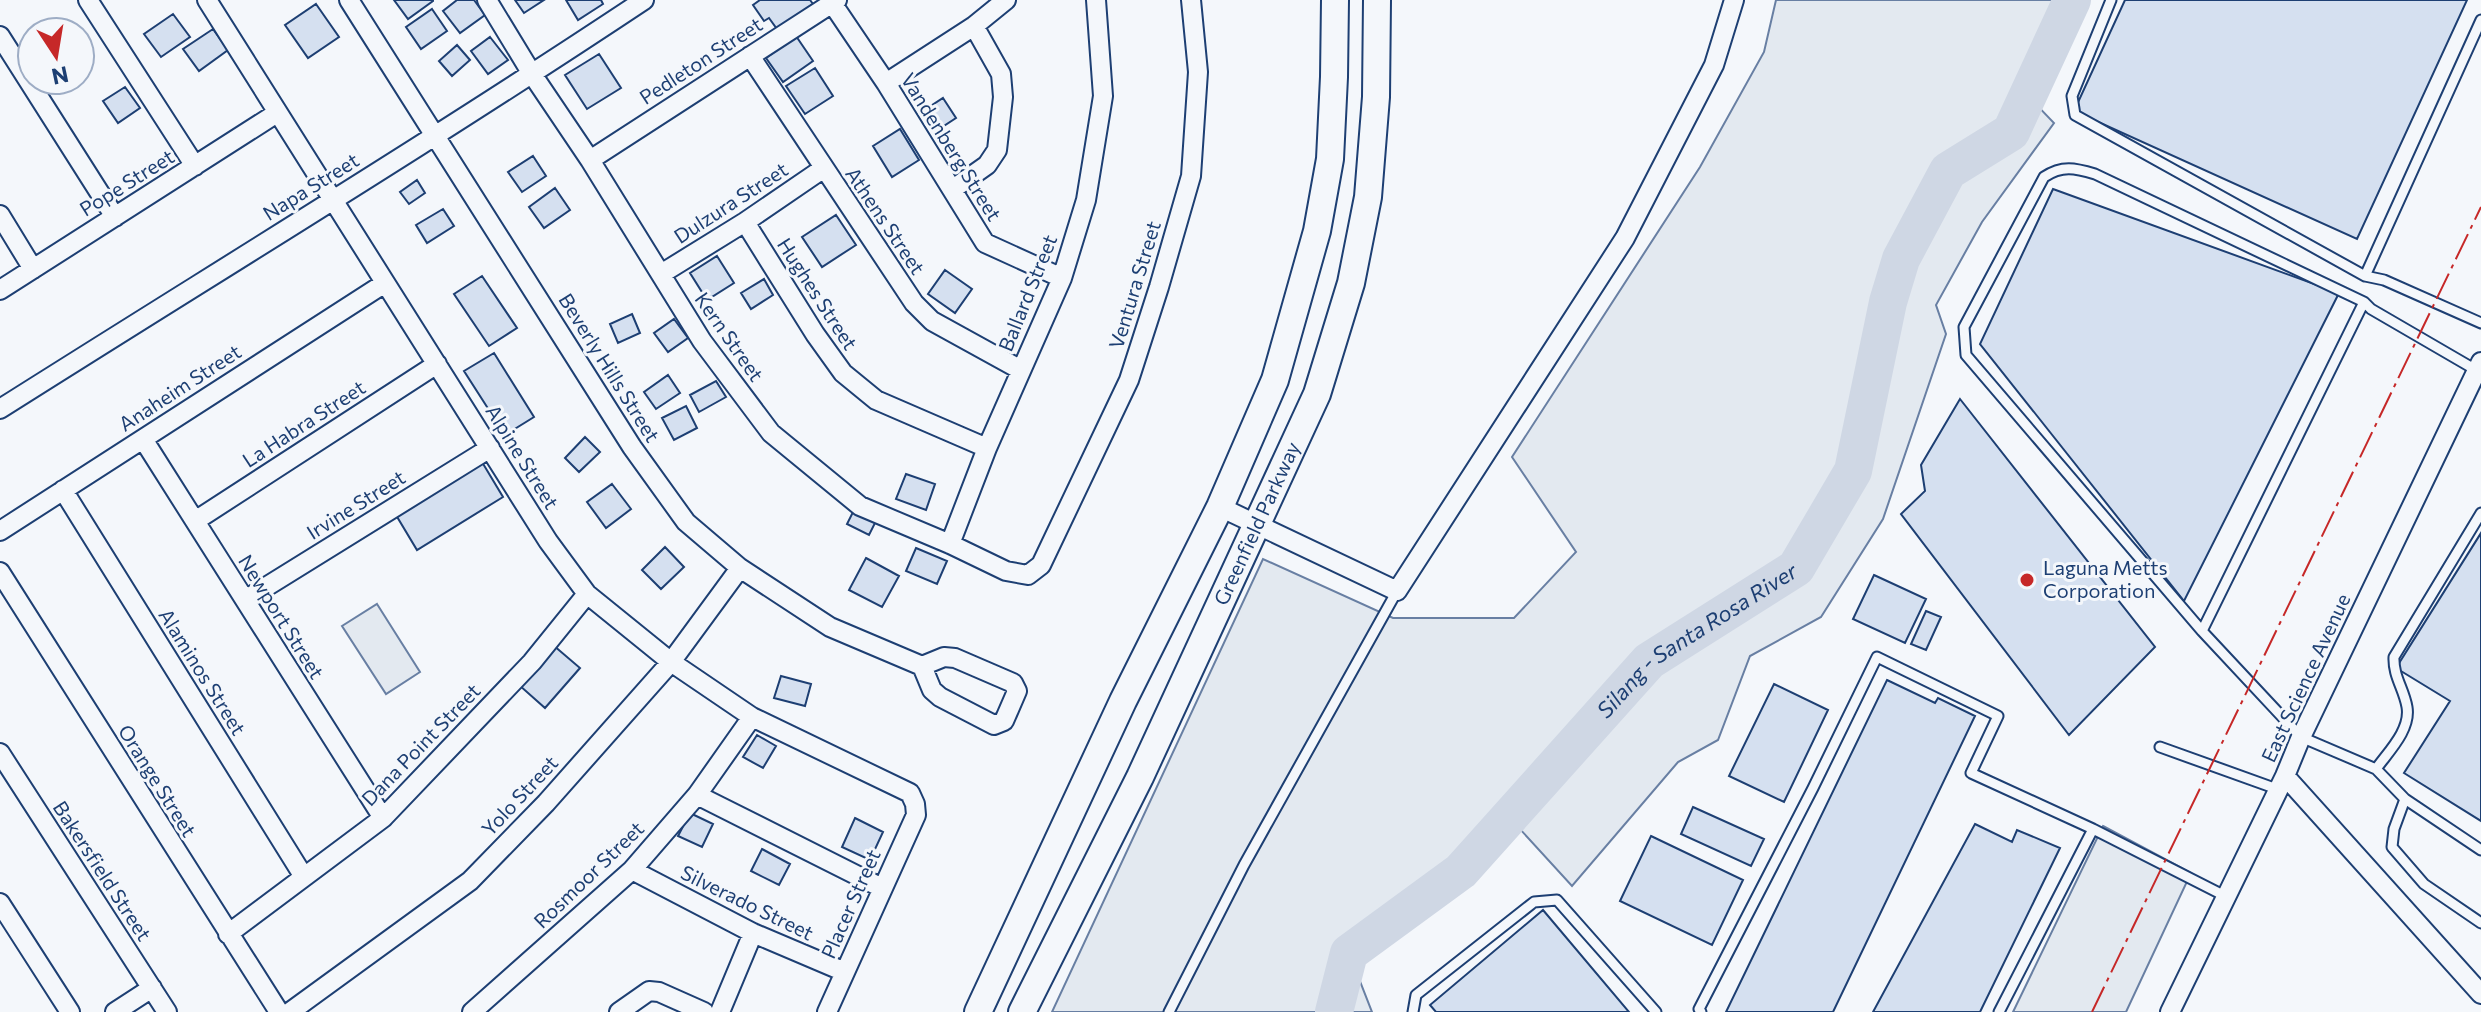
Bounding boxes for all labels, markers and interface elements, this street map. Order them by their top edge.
street label: Pedleton Street [635,12,766,109]
north arrow [16,16,96,96]
text: N [49,61,71,91]
street label: Vandenberg Street [897,68,1007,225]
street label: Pope Street [75,144,178,221]
street label: Napa Street [258,147,363,225]
street label: Dulzura Street [669,157,792,248]
street label: Athens Street [841,162,930,279]
street label: Ventura Street [1103,218,1165,351]
street label: Ballard Street [993,231,1061,354]
street label: Hughes Street [773,233,863,354]
street label: Kern Street [690,287,769,386]
street label: Beverly Hills Street [554,289,665,446]
street label: Anaheim Street [114,339,245,436]
street label: La Habra Street [238,375,369,472]
street label: Alpine Street [481,400,564,513]
street label: Greenfield Parkway [1208,438,1304,609]
street label: Irvine Street [302,464,409,544]
street label: Newport Street [234,550,330,683]
place label: Laguna Metts Corporation [2043,555,2168,602]
water label: Silang - Santa Rosa River [1591,556,1803,723]
marker: Laguna Metts Corporation [2018,571,2036,589]
street label: East Science Avenue [2256,590,2355,766]
street label: Alaminos Street [154,604,251,739]
street label: Dana Point Street [356,678,485,810]
street label: Orange Street [114,720,202,841]
street label: Yolo Street [476,750,562,840]
street label: Bakersfield Street [49,796,157,945]
street label: Rosmoor Street [528,816,648,933]
street label: Placer Street [815,845,885,962]
street label: Silverado Street [677,860,818,945]

